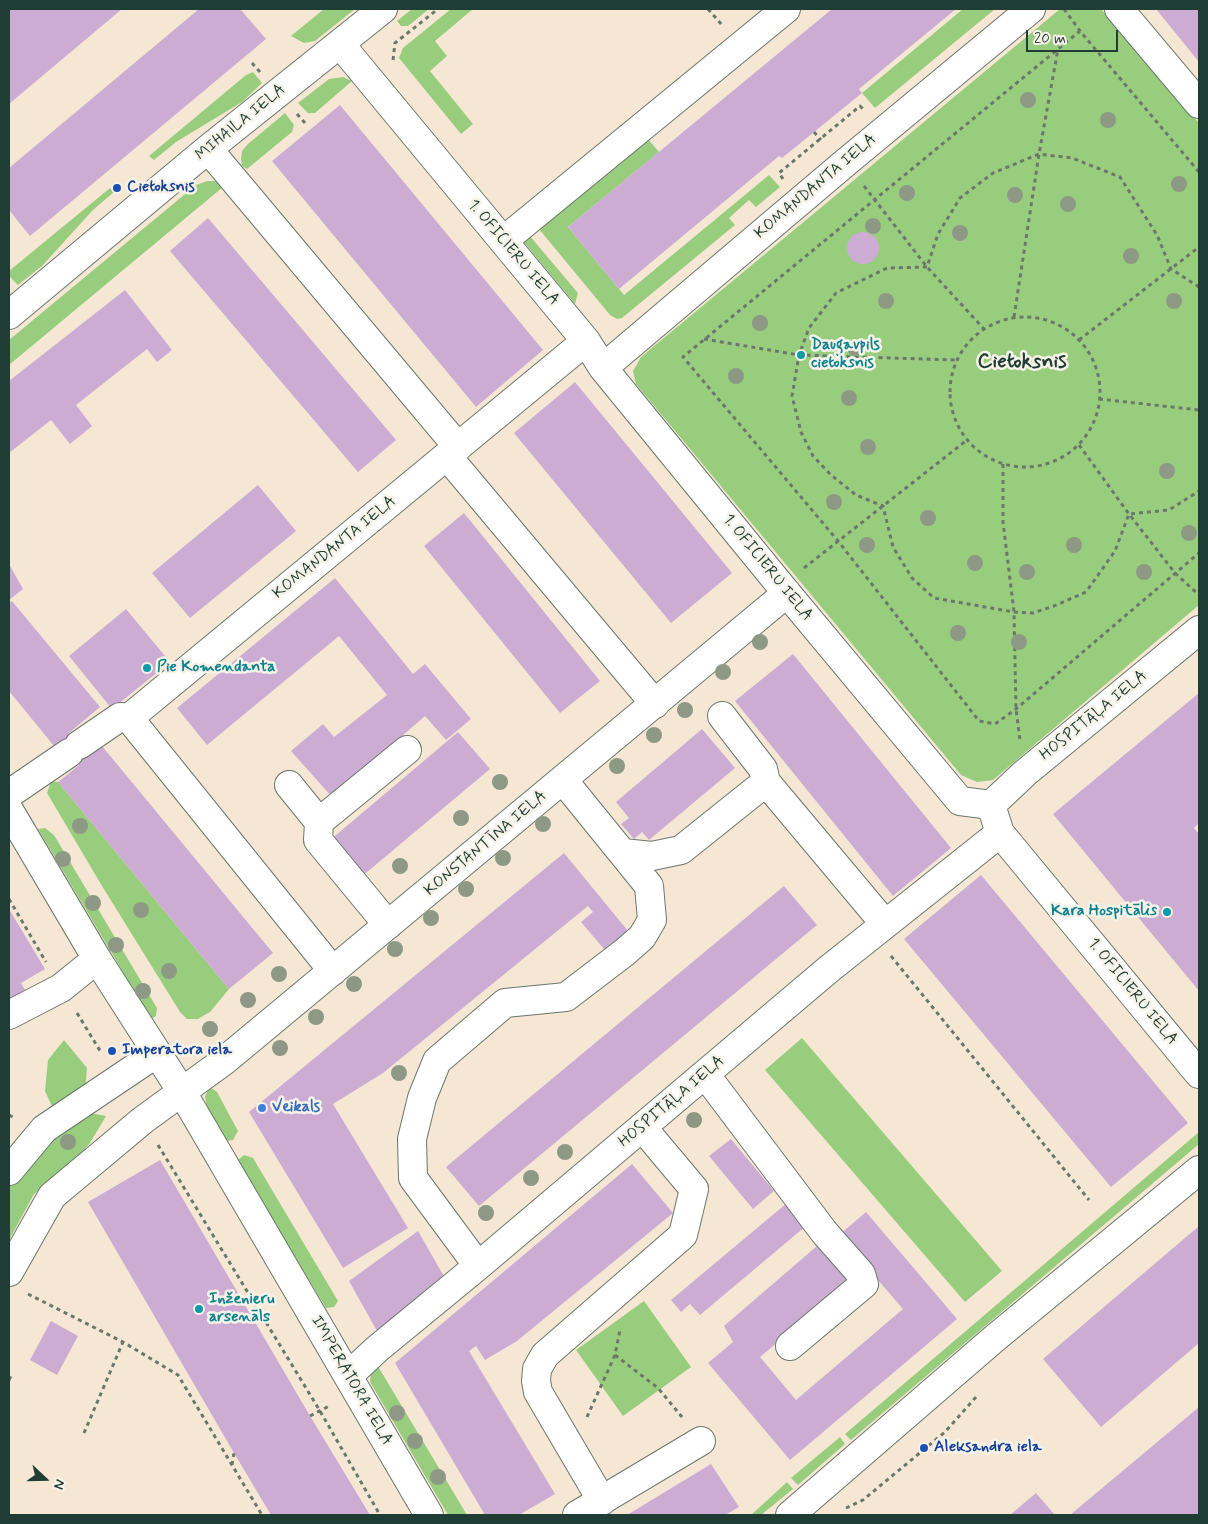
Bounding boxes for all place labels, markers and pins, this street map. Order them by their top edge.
place label: Cietoksnis [127,178,195,198]
marker: Cietoksnis [111,182,123,194]
place label: Daugavpils cietoksnis [811,336,880,374]
marker: Daugavpils cietoksnis [795,349,807,361]
place label: Pie Komendanta [157,658,275,678]
marker: Pie Komendanta [141,662,153,674]
place label: Kara Hospitālis [1051,902,1157,922]
marker: Kara Hospitālis [1161,906,1173,918]
place label: Imperatora iela [122,1041,232,1061]
marker: Imperatora iela [106,1045,118,1057]
place label: Veikals [272,1098,320,1118]
marker: Veikals [256,1102,268,1114]
place label: Inženieru arsenāls [209,1290,274,1328]
marker: Inženieru arsenāls [193,1303,205,1315]
place label: Aleksandra iela [934,1438,1041,1458]
marker: Aleksandra iela [918,1442,930,1454]

